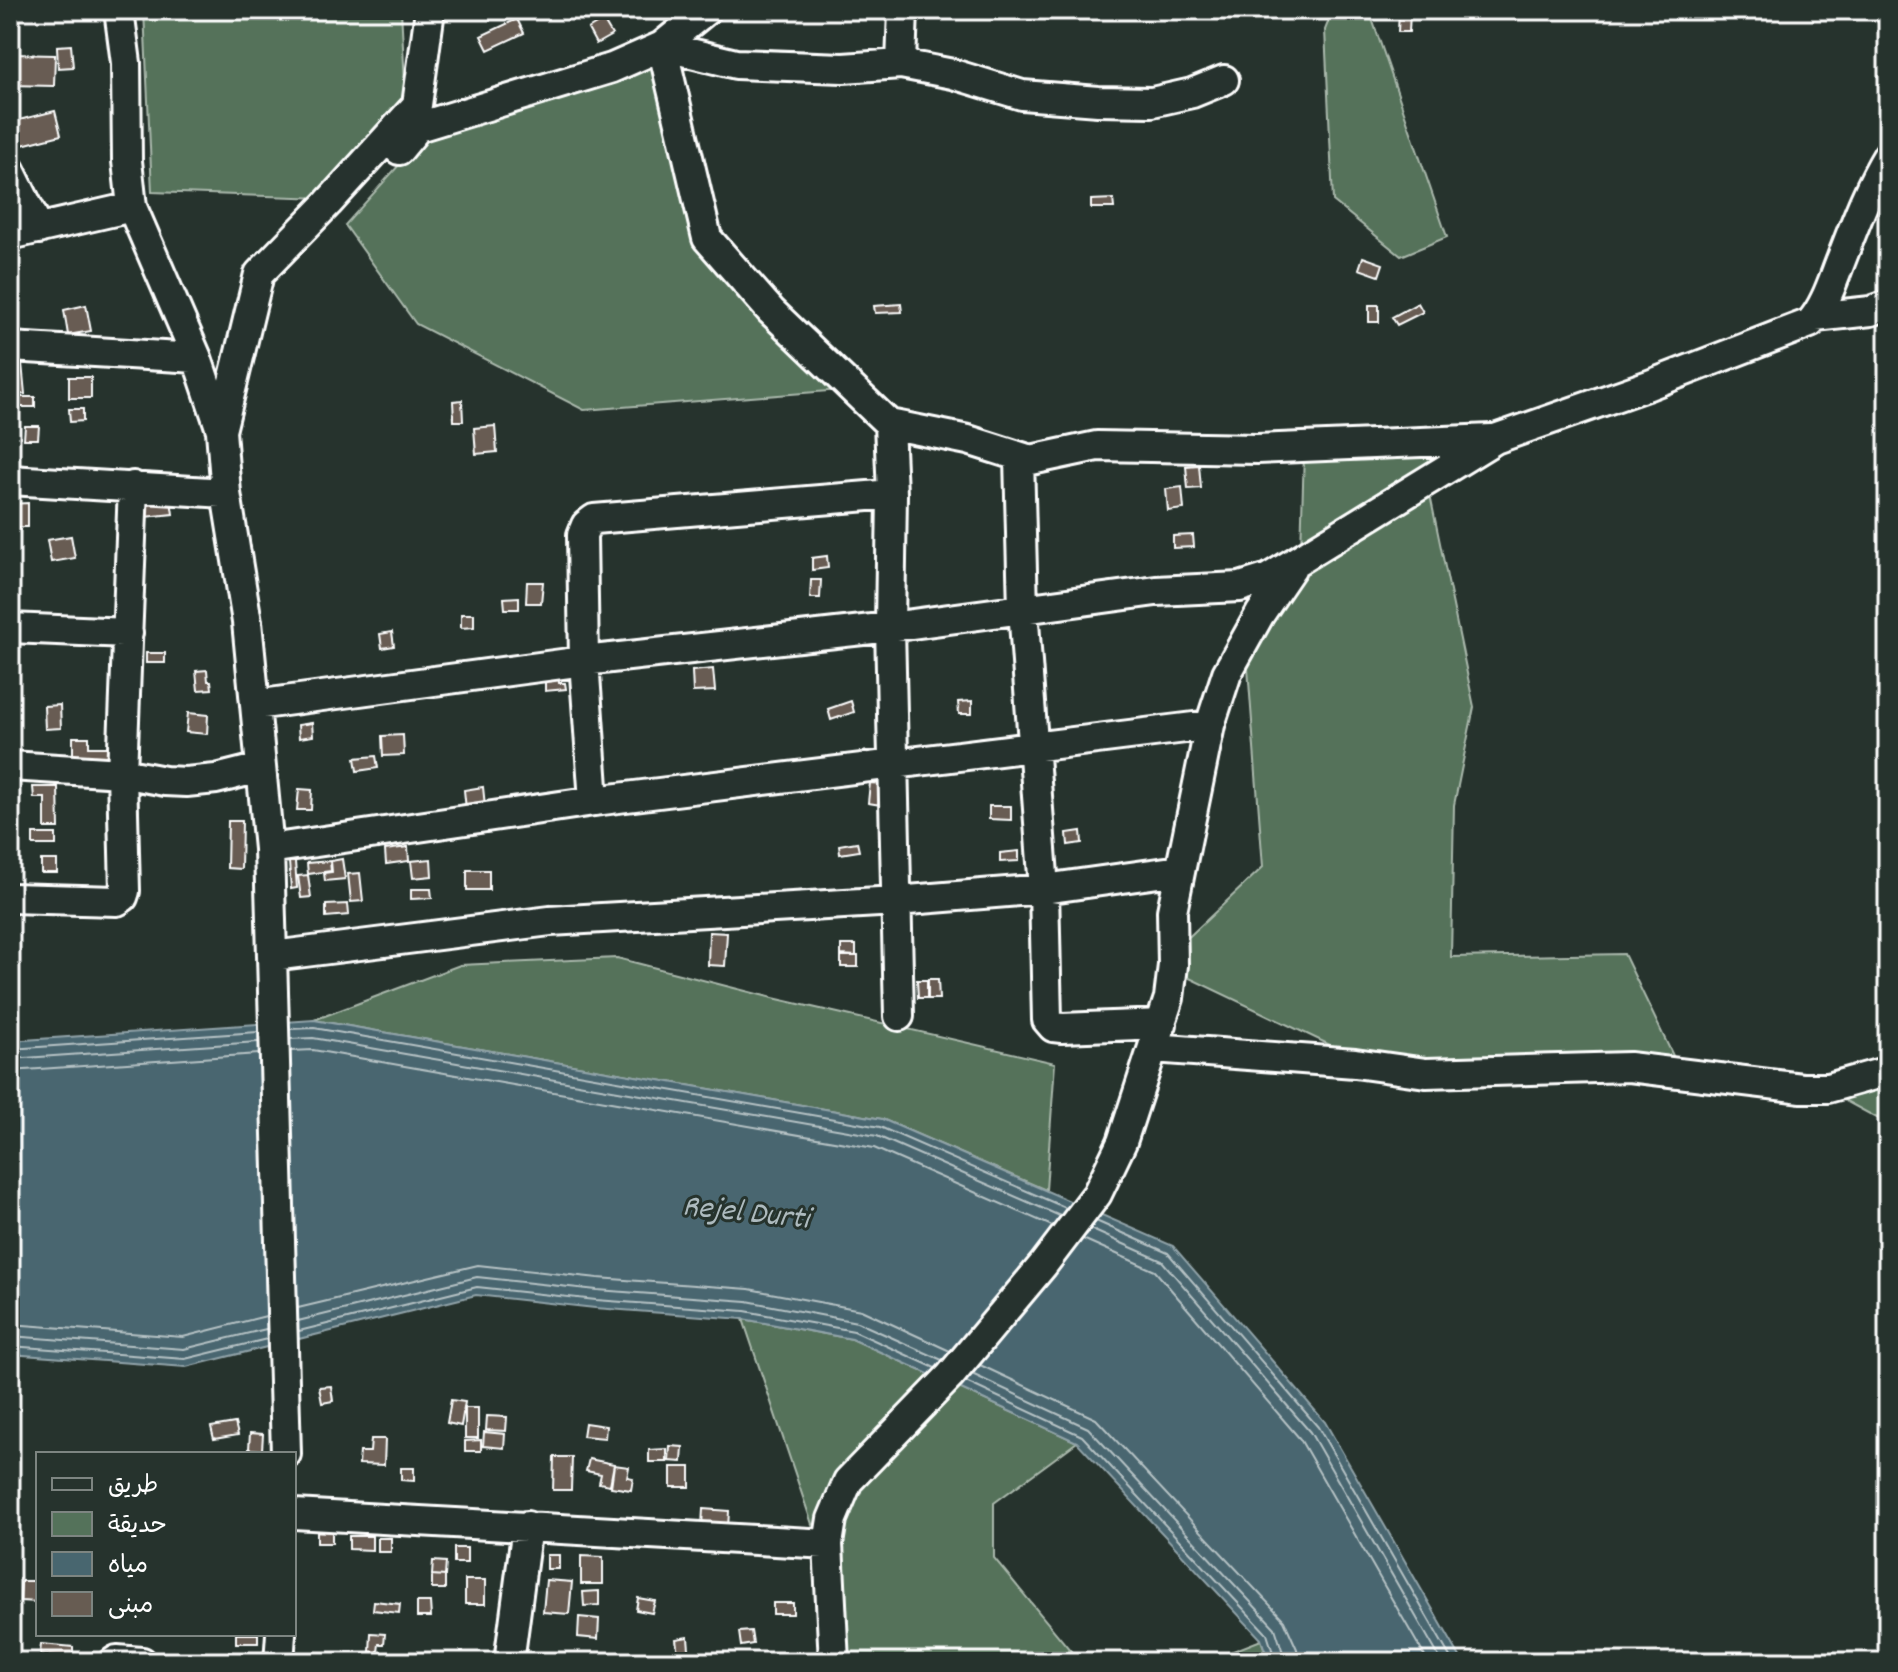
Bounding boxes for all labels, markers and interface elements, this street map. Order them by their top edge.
water label: Rejel Durti [680,1185,816,1245]
legend [36,1452,296,1636]
text: طريق [108,1470,158,1504]
text: حديقة [108,1510,167,1544]
text: مياه [108,1550,148,1584]
text: مبنى [108,1590,153,1624]

